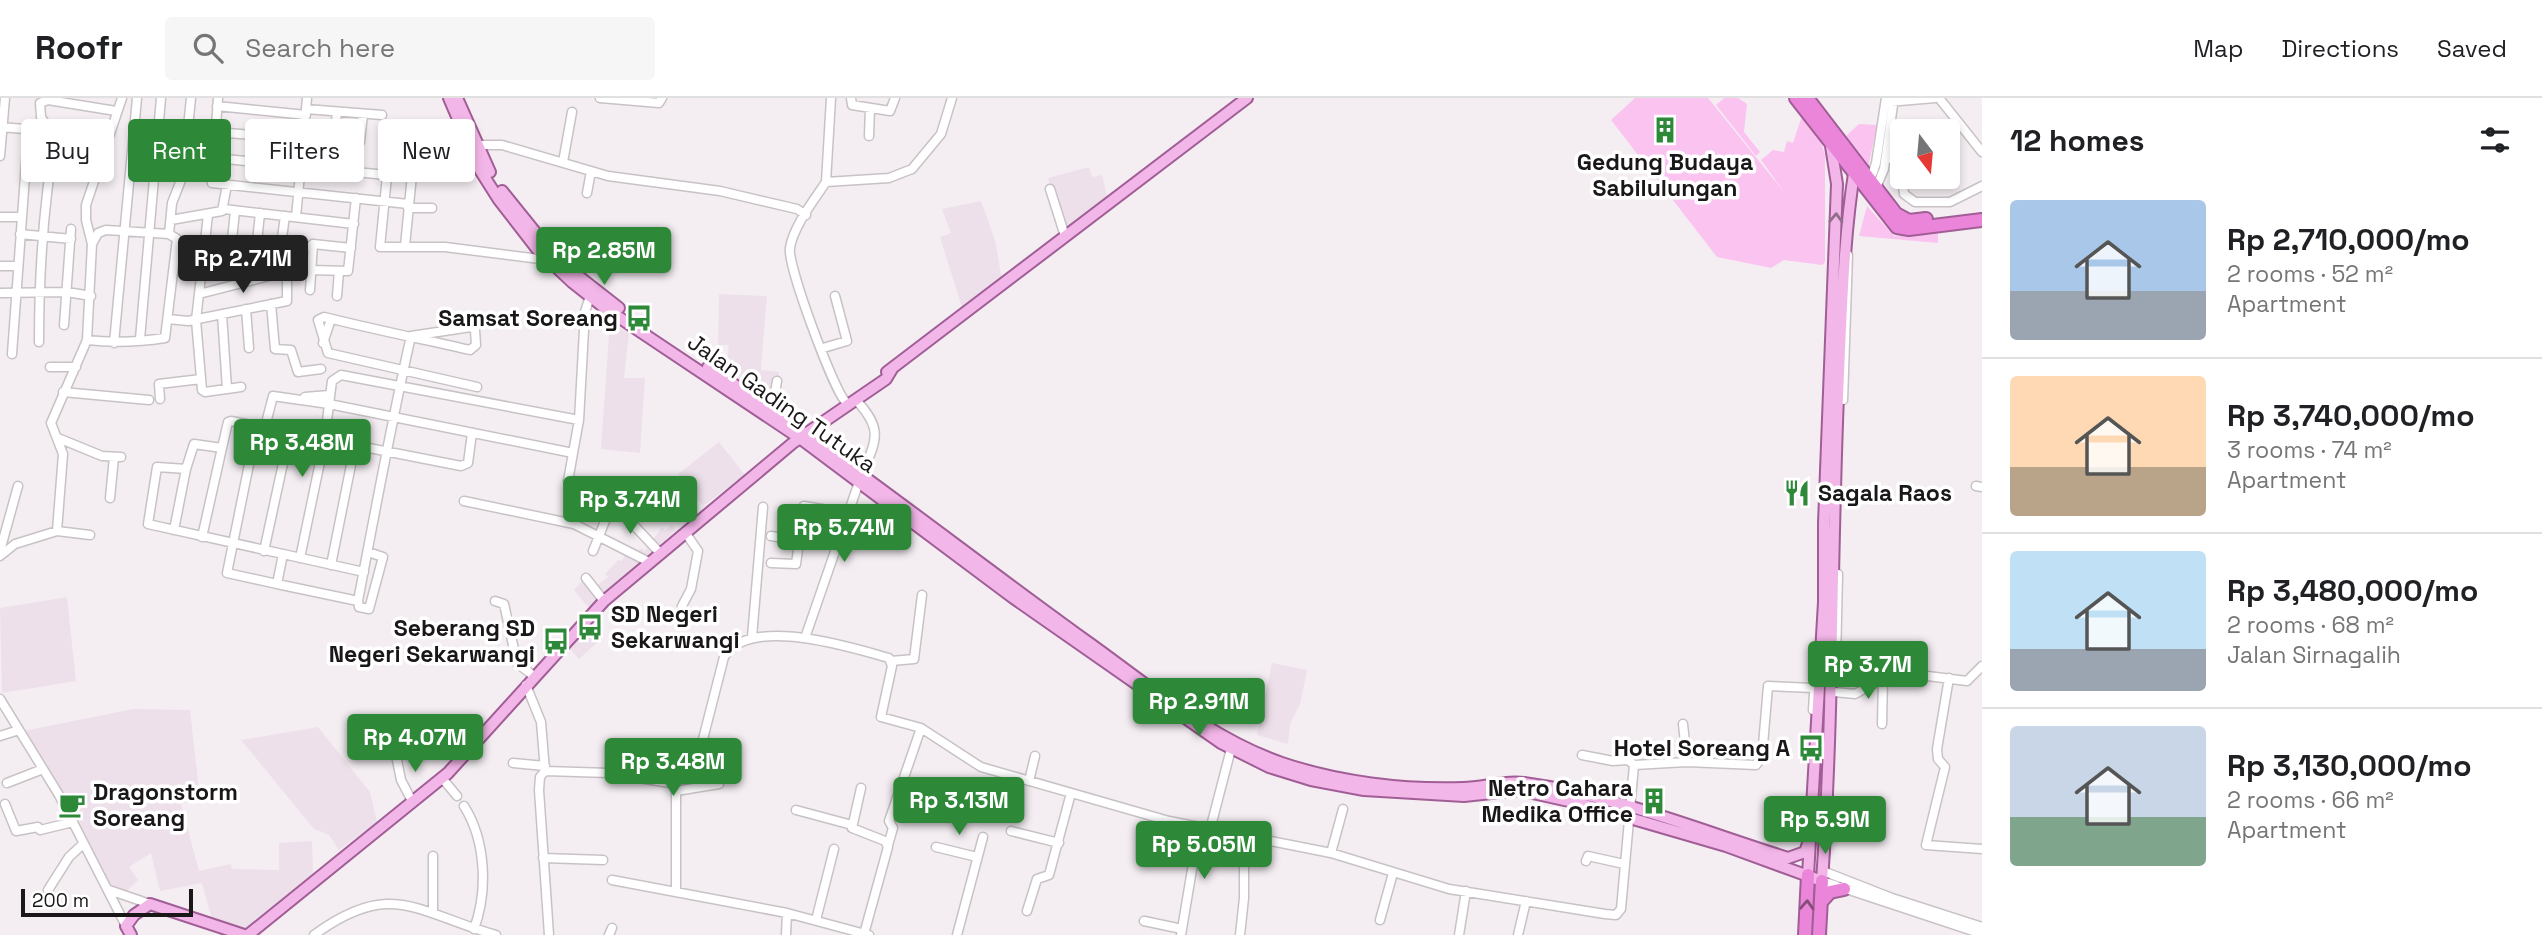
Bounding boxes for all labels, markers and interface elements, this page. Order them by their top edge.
search box [165,17,655,80]
text: Roofr [35,27,123,69]
icon: search [189,29,227,67]
text: Search here [245,31,395,65]
text: Map [2193,33,2243,64]
text: Directions [2281,33,2399,64]
text: Saved [2437,33,2507,64]
building icon: Gedung Budaya Sabilulungan [1650,115,1680,145]
chip: Buy [21,119,114,182]
chip: Rent [128,119,231,182]
chip: Filters [245,119,364,182]
chip: New [378,119,475,182]
north arrow [1890,119,1960,189]
map controls [1890,119,1960,189]
text: 12 homes [2010,121,2145,160]
icon: filters [2476,121,2514,159]
place label: Gedung Budaya Sabilulungan [1577,147,1753,203]
one-way arrow [1828,212,1843,223]
text: Rp 2,710,000/mo [2227,220,2470,259]
pin: Rp 2.85M [532,228,676,287]
icon: home [2066,228,2150,312]
text: Rp 2.85M [552,235,656,265]
pin: Rp 2.71M [171,236,315,295]
text: Rp 2.71M [194,243,292,273]
text: 2 rooms · 52 m² [2227,259,2393,289]
text: Apartment [2227,289,2347,319]
place label: Samsat Soreang [438,303,618,333]
bus stop icon: Samsat Soreang [624,303,654,333]
street label: Jalan Gading Tutuka [682,327,882,479]
text: Rp 3,740,000/mo [2227,396,2475,435]
icon: home [2066,404,2150,488]
pin: Rp 3.48M [230,420,374,479]
text: Rp 3.48M [250,427,354,457]
text: 3 rooms · 74 m² [2227,435,2392,465]
text: Apartment [2227,465,2347,495]
pin: Rp 3.74M [558,476,702,536]
restaurant icon: Sagala Raos [1782,478,1812,508]
place label: Sagala Raos [1818,478,1952,508]
text: Rp 3.74M [579,484,681,514]
pin: Rp 5.74M [772,504,916,564]
text: Rp 5.74M [793,512,895,542]
text: Rp 3,480,000/mo [2227,571,2478,610]
icon: home [2066,579,2150,663]
place label: SD Negeri Sekarwangi [611,599,740,655]
text: 2 rooms · 68 m² [2227,610,2394,640]
bus stop icon: SD Negeri Sekarwangi [575,612,605,642]
place label: Seberang SD Negeri Sekarwangi [329,613,535,669]
bus stop icon: Seberang SD Negeri Sekarwangi [541,626,571,656]
text: Jalan Sirnagalih [2227,640,2401,670]
pin: Rp 3.7M [1803,642,1933,701]
text: Rp 3.7M [1824,649,1912,679]
pin: Rp 2.91M [1127,678,1271,738]
text: Rp 2.91M [1149,686,1249,716]
pin: Rp 4.07M [343,714,487,774]
text: Rp 4.07M [363,722,467,752]
place label: Hotel Soreang A [1614,733,1790,763]
bus stop icon: Hotel Soreang A [1796,733,1826,763]
pin: Rp 3.48M [601,738,745,798]
text: Rp 3.48M [621,746,725,776]
text: Rp 3,130,000/mo [2227,746,2472,785]
icon: home [2066,754,2150,838]
place label: Netro Cahara Medika Office [1481,773,1633,829]
place label: Dragonstorm Soreang [93,777,238,833]
pin: Rp 3.13M [887,778,1031,837]
text: Rp 3.13M [909,785,1009,815]
text: 2 rooms · 66 m² [2227,785,2394,815]
building icon: Netro Cahara Medika Office [1639,786,1669,816]
cafe icon: Dragonstorm Soreang [57,790,87,820]
pin: Rp 5.9M [1760,796,1890,856]
text: Rp 5.9M [1780,804,1870,834]
text: Apartment [2227,815,2347,845]
pin: Rp 5.05M [1132,822,1276,881]
text: Rp 5.05M [1152,829,1256,859]
scale bar [21,886,192,918]
text: 200 m [32,888,89,913]
one-way arrow [1799,899,1814,910]

